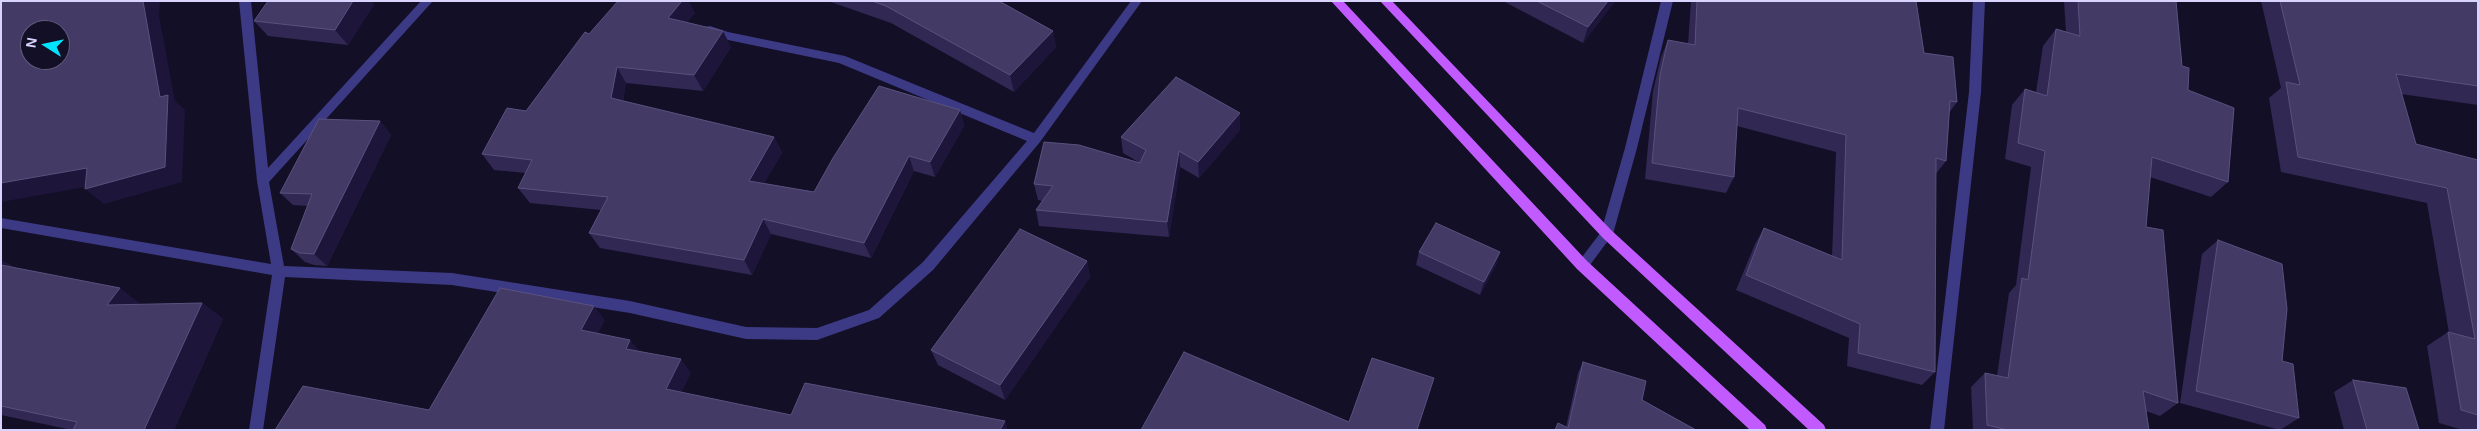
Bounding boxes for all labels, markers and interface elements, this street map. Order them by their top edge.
north arrow [20,20,70,70]
text: N [22,36,40,49]

